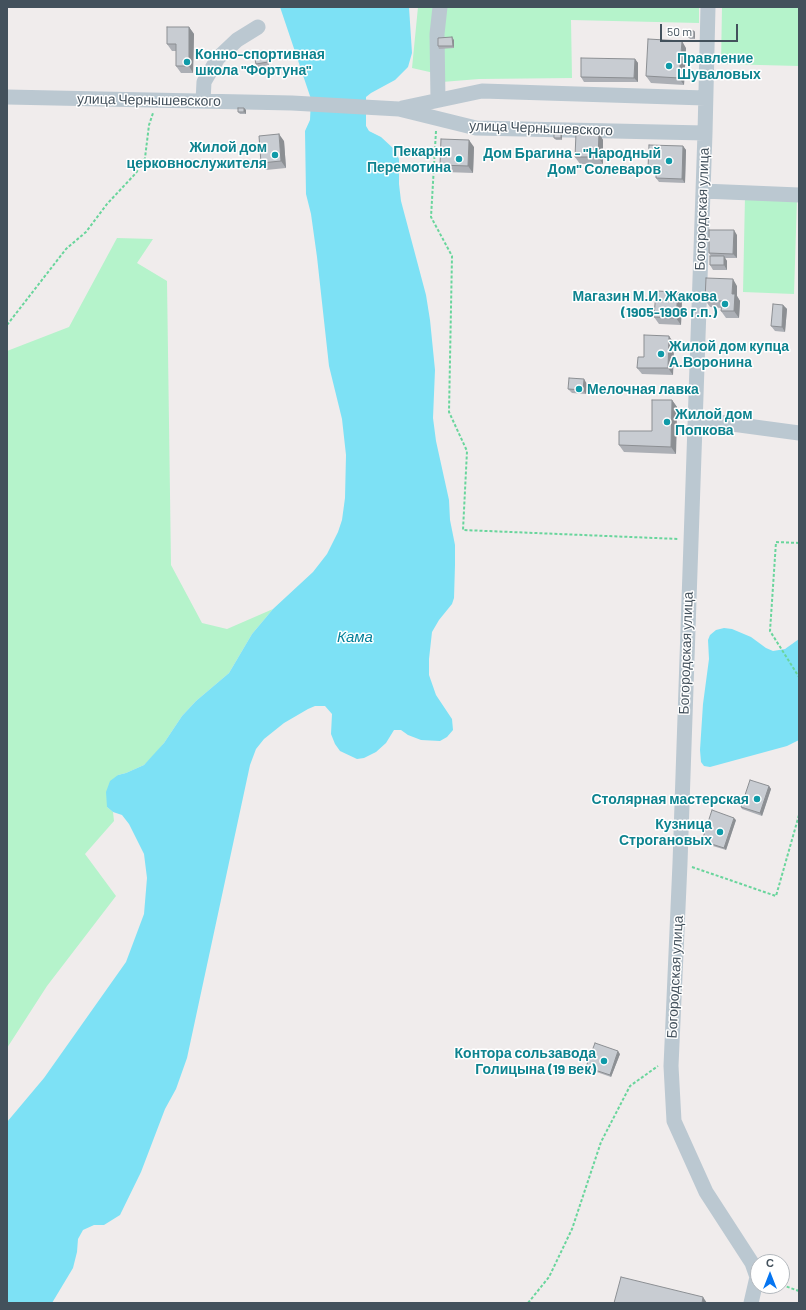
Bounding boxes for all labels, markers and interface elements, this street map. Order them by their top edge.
scale bar [662,16,740,42]
text: 50 m [667,24,692,38]
place label: Конно-спортивная школа "Фортуна" [195,46,325,78]
place label: Правление Шуваловых [677,50,761,82]
marker: Конно-спортивная школа "Фортуна" [182,57,192,67]
marker: Правление Шуваловых [664,61,674,71]
street label: улица Чернышевского [77,90,221,110]
street label: улица Чернышевского [469,117,613,139]
place label: Жилой дом церковнослужителя [127,139,267,172]
place label: Пекарня Перемотина [367,143,451,176]
place label: Дом Брагина - "Народный Дом" Солеваров [483,145,661,178]
street label: Богородская улица [691,147,713,271]
marker: Жилой дом церковнослужителя [270,150,280,160]
marker: Пекарня Перемотина [454,154,464,164]
marker: Дом Брагина - "Народный Дом" Солеваров [664,156,674,166]
place label: Магазин М.И. Жакова (1905-1906 г.п.) [572,288,717,320]
marker: Магазин М.И. Жакова (1905-1906 г.п.) [720,299,730,309]
place label: Жилой дом купца А.Воронина [669,338,789,370]
marker: Жилой дом купца А.Воронина [656,349,666,359]
place label: Мелочная лавка [587,381,699,397]
marker: Мелочная лавка [574,384,584,394]
place label: Жилой дом Попкова [675,406,753,438]
marker: Жилой дом Попкова [662,417,672,427]
street label: Богородская улица [675,591,697,715]
water label: Кама [337,628,373,646]
place label: Столярная мастерская [592,791,749,807]
marker: Столярная мастерская [752,794,762,804]
place label: Кузница Строгановых [619,816,712,848]
marker: Кузница Строгановых [715,827,725,837]
street label: Богородская улица [663,915,687,1039]
place label: Контора сользавода Голицына (19 век) [455,1045,596,1078]
marker: Контора сользавода Голицына (19 век) [599,1056,609,1066]
north arrow [750,1254,790,1294]
text: С [766,1256,774,1269]

